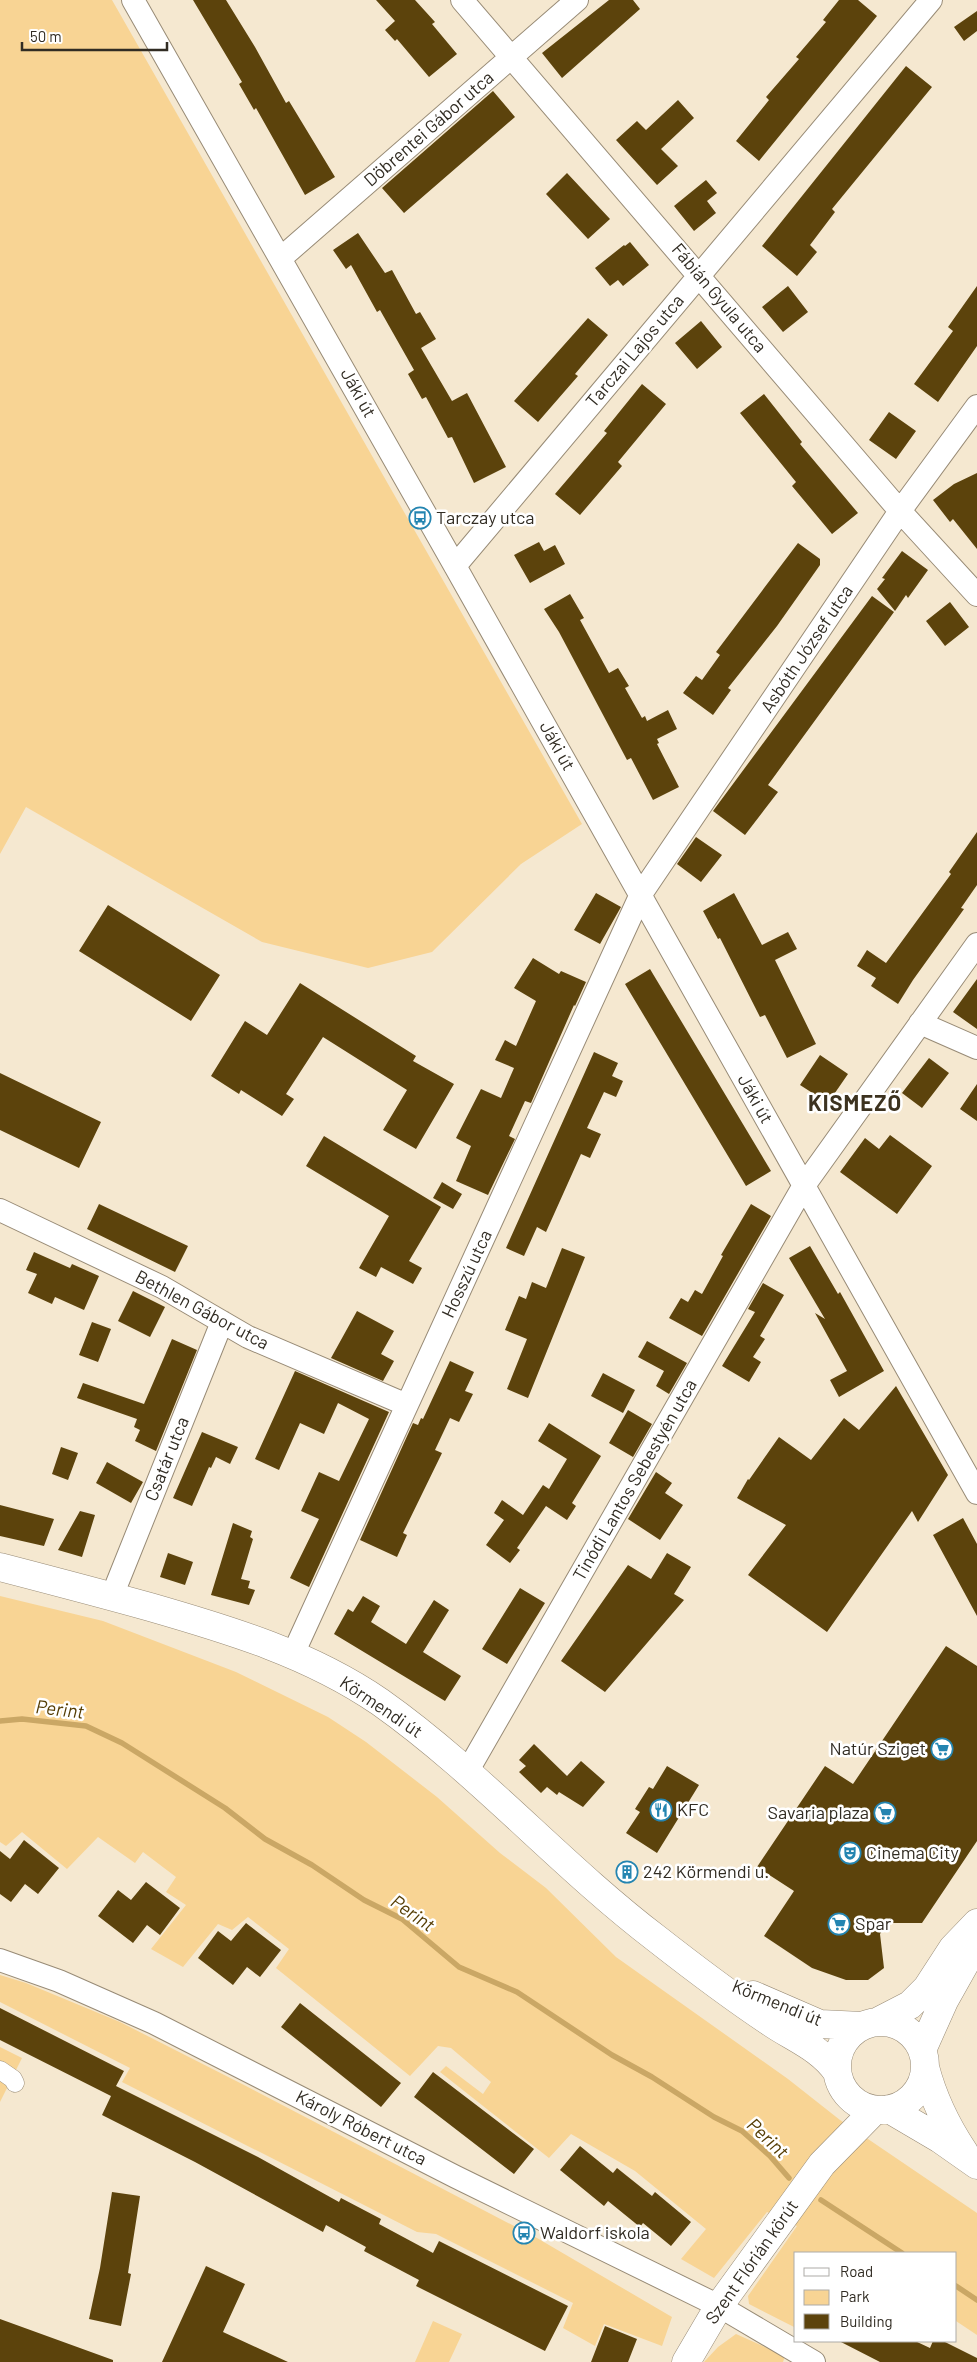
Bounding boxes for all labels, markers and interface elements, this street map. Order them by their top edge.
scale bar [22,20,168,52]
text: 50 m [30,27,62,45]
street label: Döbrentei Gábor utca [359,66,498,191]
street label: Fábián Gyula utca [668,238,772,357]
street label: Tarczai Lajos utca [581,289,688,411]
street label: Jáki út [336,364,381,421]
bus stop icon: Tarczay utca [408,506,432,530]
place label: Tarczay utca [436,506,535,528]
street label: Asbóth József utca [755,580,857,717]
street label: Jáki út [535,717,580,774]
street label: Jáki út [733,1070,778,1127]
district label: KISMEZŐ [808,1089,902,1115]
street label: Hosszú utca [436,1226,496,1321]
street label: Bethlen Gábor utca [132,1265,273,1354]
street label: Tinódi Lantos Sebestyén utca [567,1375,701,1584]
street label: Csatár utca [139,1413,193,1504]
street label: Körmendi út [336,1670,427,1742]
water label: Perint [35,1694,86,1723]
place label: Natúr Sziget [830,1737,926,1759]
supermarket icon: Natúr Sziget [930,1737,954,1761]
restaurant icon: KFC [649,1798,673,1822]
place label: KFC [677,1798,709,1820]
place label: Savaria plaza [767,1801,869,1823]
supermarket icon: Savaria plaza [873,1801,897,1825]
theatre icon: Cinema City [838,1841,862,1865]
place label: Cinema City [866,1841,959,1863]
building icon: 242 Körmendi u. [615,1860,639,1884]
place label: 242 Körmendi u. [643,1860,769,1882]
water label: Perint [387,1889,440,1936]
supermarket icon: Spar [827,1912,851,1936]
place label: Spar [855,1912,892,1934]
street label: Körmendi út [729,1974,826,2030]
street label: Károly Róbert utca [292,2085,431,2170]
water label: Perint [743,2113,794,2163]
street label: Szent Flórián körút [700,2195,802,2328]
bus stop icon: Waldorf iskola [512,2221,536,2245]
place label: Waldorf iskola [540,2221,650,2243]
legend [794,2252,957,2342]
text: Road [840,2262,873,2280]
text: Park [840,2287,870,2305]
text: Building [840,2312,893,2330]

